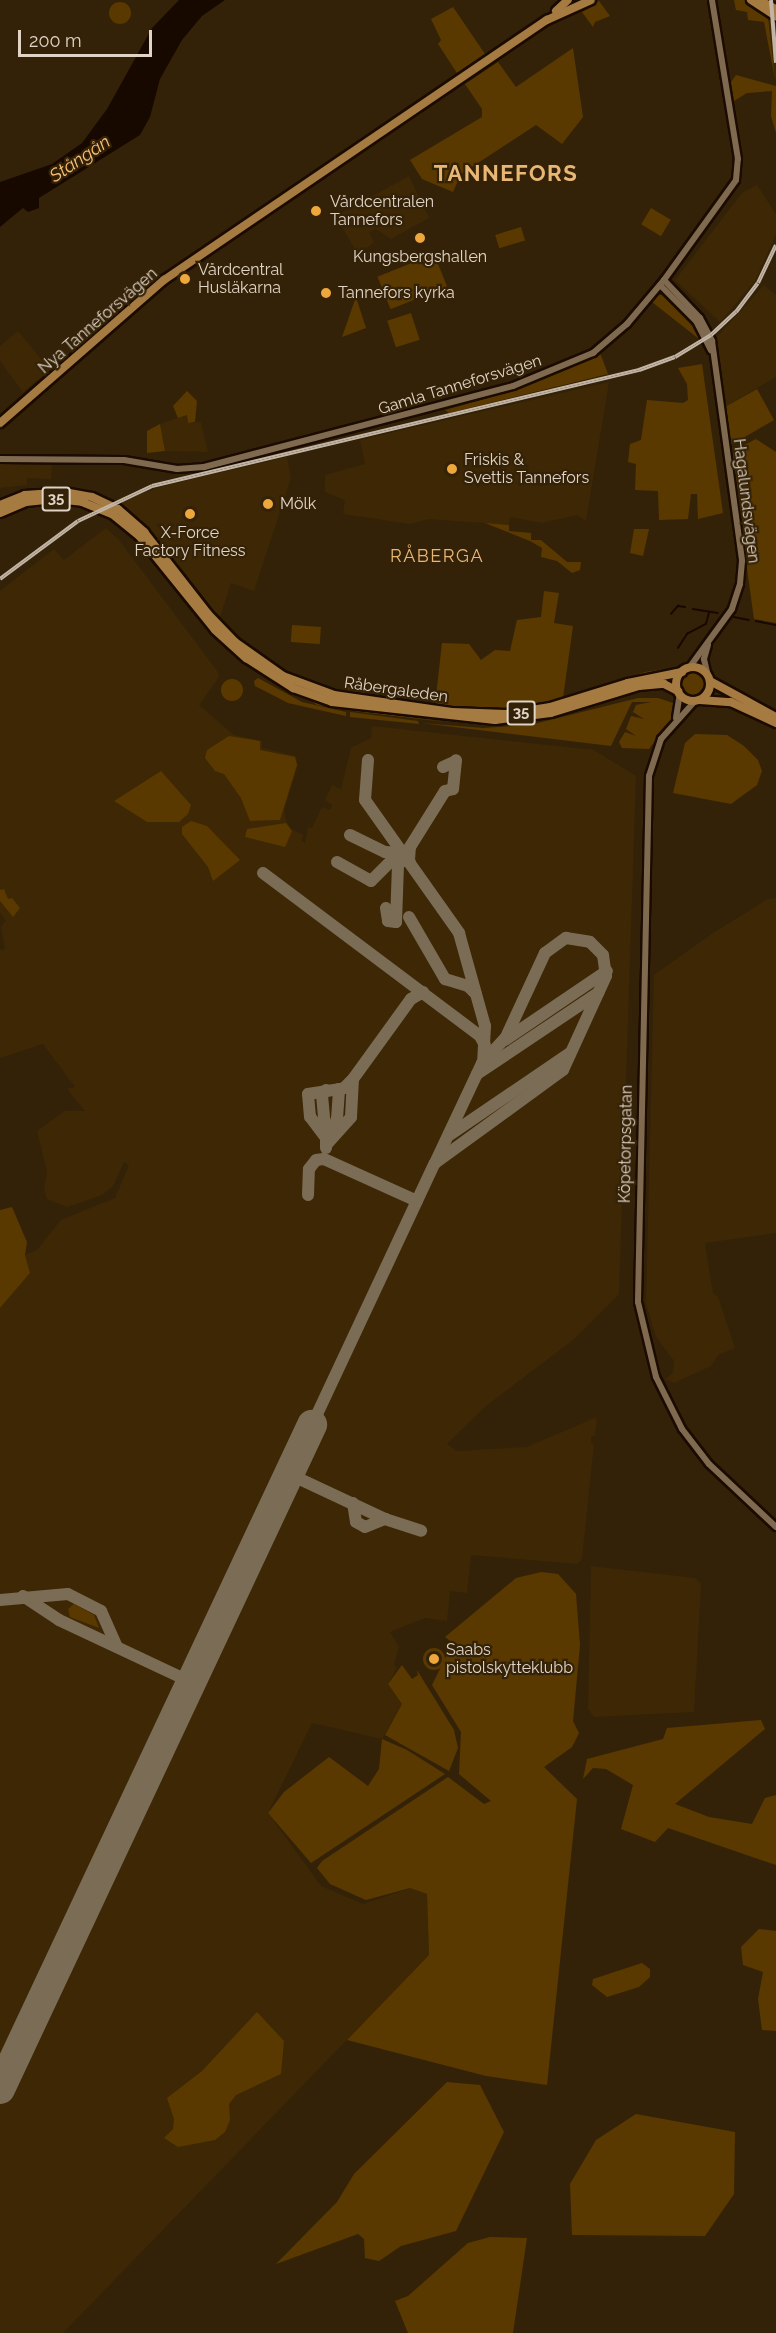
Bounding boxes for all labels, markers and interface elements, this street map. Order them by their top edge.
scale bar [21,18,154,56]
text: 200 m [29,30,82,51]
water label: Stångån [46,131,114,187]
district label: TANNEFORS [434,161,578,187]
place label: Vårdcentralen Tannefors [330,192,434,230]
marker: Vårdcentralen Tannefors [307,202,325,220]
marker: Kungsbergshallen [413,231,427,245]
place label: Kungsbergshallen [353,247,487,267]
place label: Vårdcentral Husläkarna [198,260,283,298]
street label: Nya Tanneforsvägen [34,264,162,378]
marker: Vårdcentral Husläkarna [176,270,194,288]
place label: Tannefors kyrka [338,283,455,303]
marker: Tannefors kyrka [319,286,333,300]
street label: Gamla Tanneforsvägen [376,351,544,419]
street label: Hagalundsvägen [729,438,763,564]
place label: Friskis & Svettis Tannefors [464,450,590,488]
marker: Friskis & Svettis Tannefors [445,462,459,476]
road number: 35 [41,487,71,511]
place label: Mölk [280,494,316,514]
marker: Mölk [261,497,275,511]
marker: X-Force Factory Fitness [183,507,197,521]
place label: X-Force Factory Fitness [134,523,246,561]
district label: RÅBERGA [390,545,484,567]
street label: Råbergaleden [343,673,449,707]
road number: 35 [506,701,536,725]
street label: Köpetorpsgatan [615,1085,637,1203]
place label: Saabs pistolskytteklubb [446,1640,573,1678]
marker: Saabs pistolskytteklubb [427,1652,441,1666]

